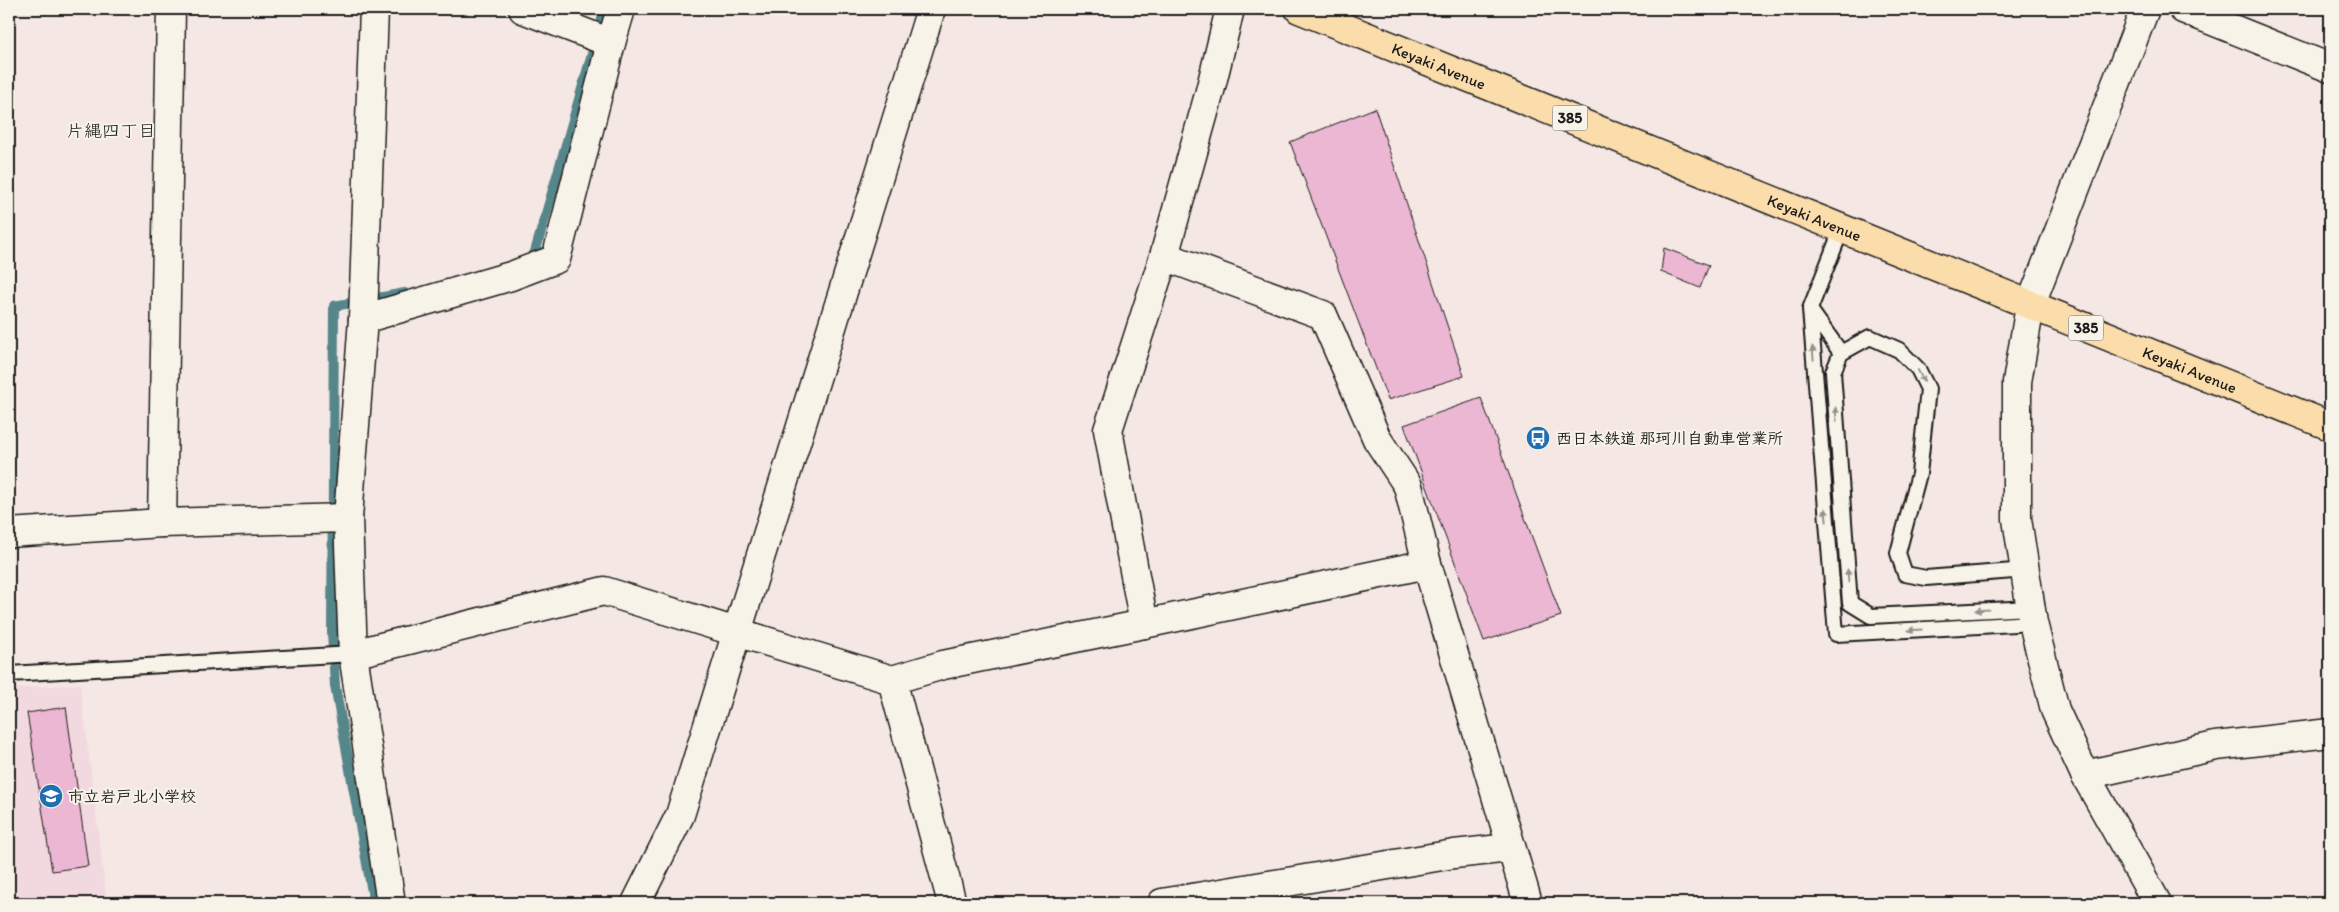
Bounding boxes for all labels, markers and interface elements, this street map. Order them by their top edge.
street label: Keyaki Avenue [1389,39,1489,94]
road number: 385 [1552,106,1588,130]
district label: 片縄四丁目 [66,120,156,142]
street label: Keyaki Avenue [1764,190,1864,246]
road number: 385 [2068,316,2104,340]
street label: Keyaki Avenue [2140,342,2240,397]
one-way arrow [1809,345,1817,361]
one-way arrow [1917,369,1925,384]
one-way arrow [1832,406,1840,422]
bus stop icon: 西日本鉄道 那珂川自動車営業所 [1525,425,1551,451]
place label: 西日本鉄道 那珂川自動車営業所 [1556,429,1784,448]
one-way arrow [1822,507,1830,523]
one-way arrow [1844,568,1852,584]
one-way arrow [1974,607,1990,615]
one-way arrow [1906,626,1922,634]
school or university icon: 市立岩戸北小学校 [38,783,64,809]
place label: 市立岩戸北小学校 [68,787,196,806]

